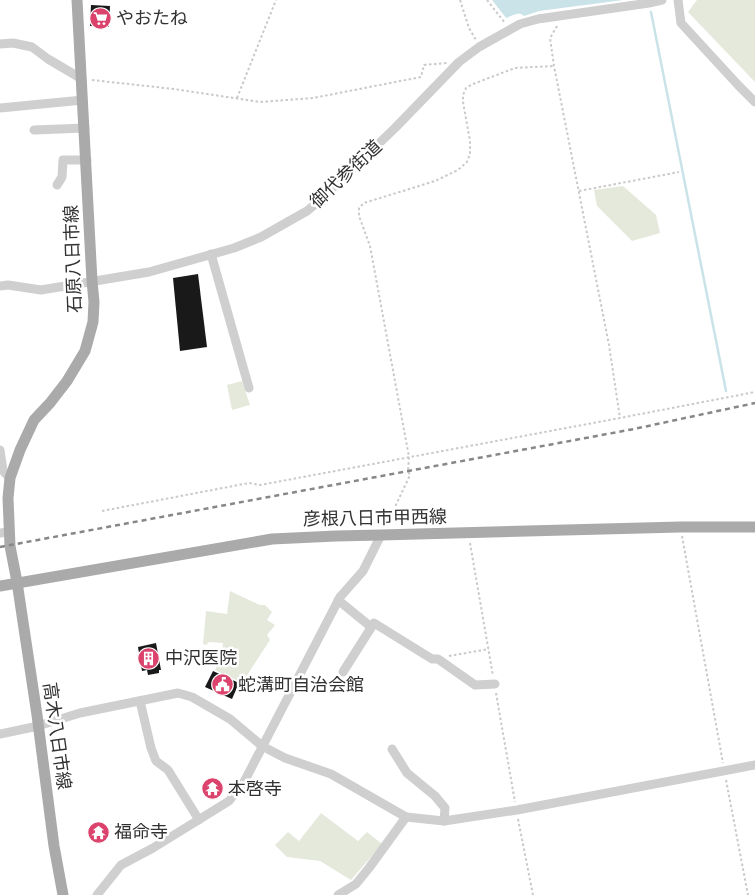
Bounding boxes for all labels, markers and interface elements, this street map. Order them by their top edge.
supermarket icon: やおたね [88,6,112,30]
place label: やおたね [116,6,188,28]
street label: 御代参街道 [305,135,386,212]
street label: 石原八日市線 [59,205,85,313]
street label: 彦根八日市甲西線 [303,505,447,529]
building icon: 中沢医院 [137,646,161,670]
place label: 中沢医院 [165,646,237,668]
public building icon: 蛇溝町自治会館 [210,673,234,697]
place label: 蛇溝町自治会館 [238,673,364,695]
street label: 高木八日市線 [40,681,76,791]
temple icon: 本啓寺 [200,777,224,801]
place label: 本啓寺 [228,777,282,799]
temple icon: 福命寺 [86,820,110,844]
place label: 福命寺 [114,820,168,842]

